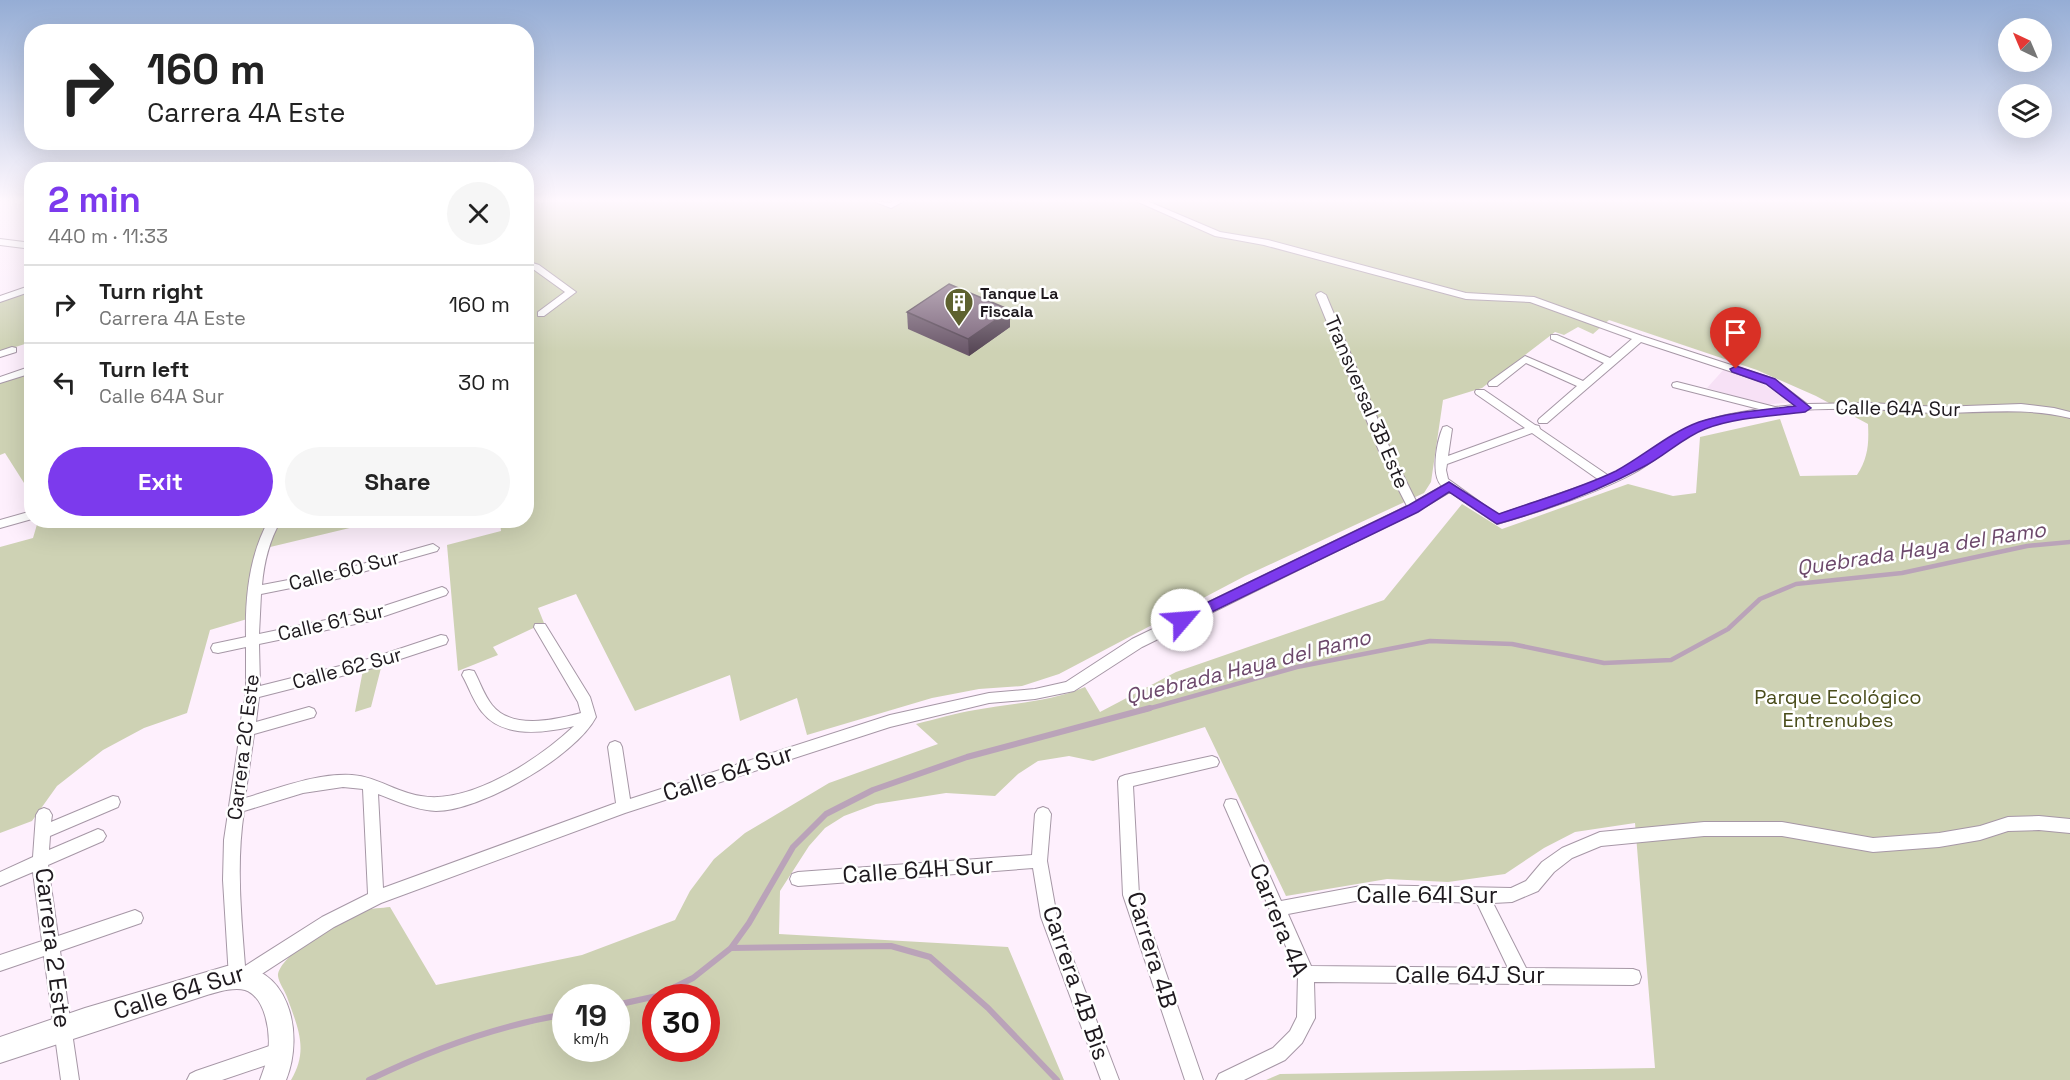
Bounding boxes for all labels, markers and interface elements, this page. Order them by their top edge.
north arrow [1998,18,2052,72]
map controls [1998,18,2052,138]
text: 160 m [147,43,266,96]
icon: right [48,48,126,126]
button: layers [1998,84,2052,138]
text: Carrera 4A Este [147,95,345,130]
text: 2 min [48,177,141,223]
button: close [447,182,510,245]
text: 440 m · 11:33 [48,223,168,249]
text: Turn right [99,277,204,305]
place label: Tanque La Fiscala [980,283,1058,322]
building icon: Tanque La Fiscala [943,286,975,328]
icon: right [48,288,81,321]
text: 160 m [449,290,510,318]
text: Carrera 4A Este [99,305,246,331]
pin [1710,307,1761,369]
street label: Transversal 3B Este [1319,311,1415,493]
icon: arrive [1719,316,1752,349]
text: Turn left [99,355,189,383]
icon: left [48,366,81,399]
text: 30 m [458,368,510,396]
text: Calle 64A Sur [99,383,224,409]
street label: Calle 64A Sur [1835,394,1961,422]
button: Exit [48,447,273,516]
button: Share [285,447,510,516]
water label: Quebrada Haya del Ramo [1794,515,2048,582]
street label: Calle 60 Sur [286,544,402,596]
position arrow [1150,588,1214,652]
street label: Calle 61 Sur [275,597,387,647]
water label: Quebrada Haya del Ramo [1122,623,1374,710]
street label: Calle 62 Sur [289,641,405,695]
street label: Carrera 2C Este [221,672,265,822]
park label: Parque Ecológico Entrenubes [1754,684,1922,733]
street label: Calle 64 Sur [659,737,797,808]
street label: Calle 64H Sur [841,849,995,890]
street label: Carrera 4A [1243,858,1316,981]
street label: Carrera 2 Este [28,866,79,1030]
street label: Calle 64I Sur [1356,879,1498,910]
street label: Carrera 4B [1120,888,1185,1012]
street label: Carrera 4B Bis [1036,902,1117,1064]
street label: Calle 64 Sur [109,957,248,1026]
street label: Calle 64J Sur [1395,959,1545,990]
speed limit sign: 30 [642,984,720,1062]
text: 19 [575,996,607,1035]
text: km/h [573,1029,609,1048]

